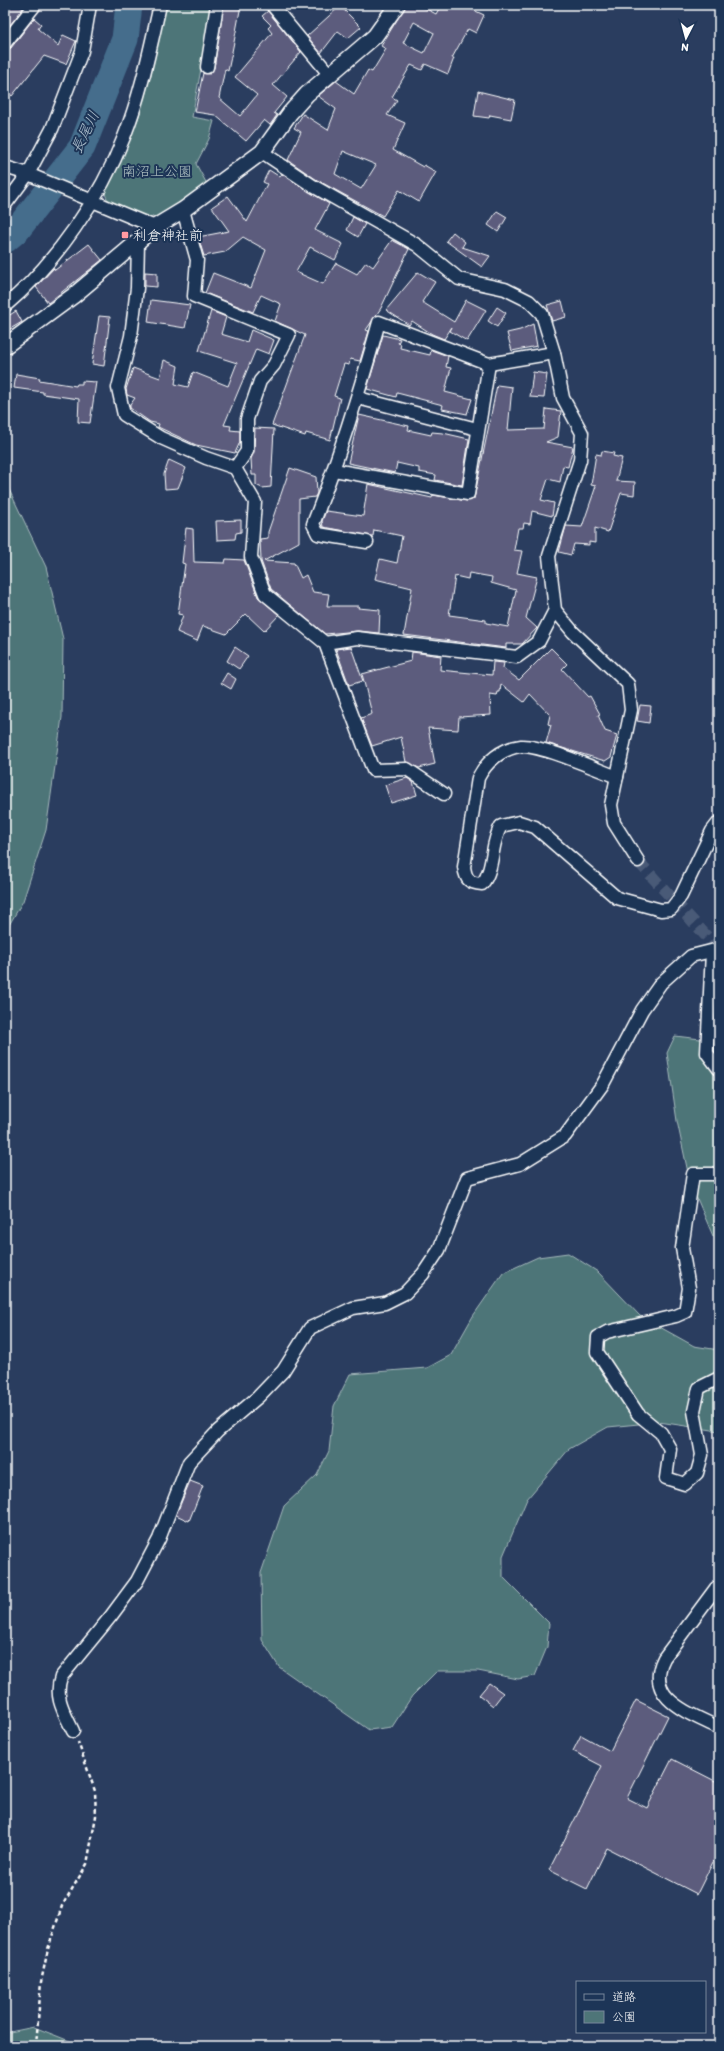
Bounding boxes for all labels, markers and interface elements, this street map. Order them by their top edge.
north arrow [666,18,706,58]
text: N [681,41,689,54]
water label: 長尾川 [67,108,103,156]
park label: 南沼上公園 [122,163,192,180]
place label: 利倉神社前 [133,227,203,244]
marker: 利倉神社前 [120,230,130,240]
legend [576,1981,706,2033]
text: 道路 [612,1990,636,2004]
text: 公園 [612,2010,636,2024]

